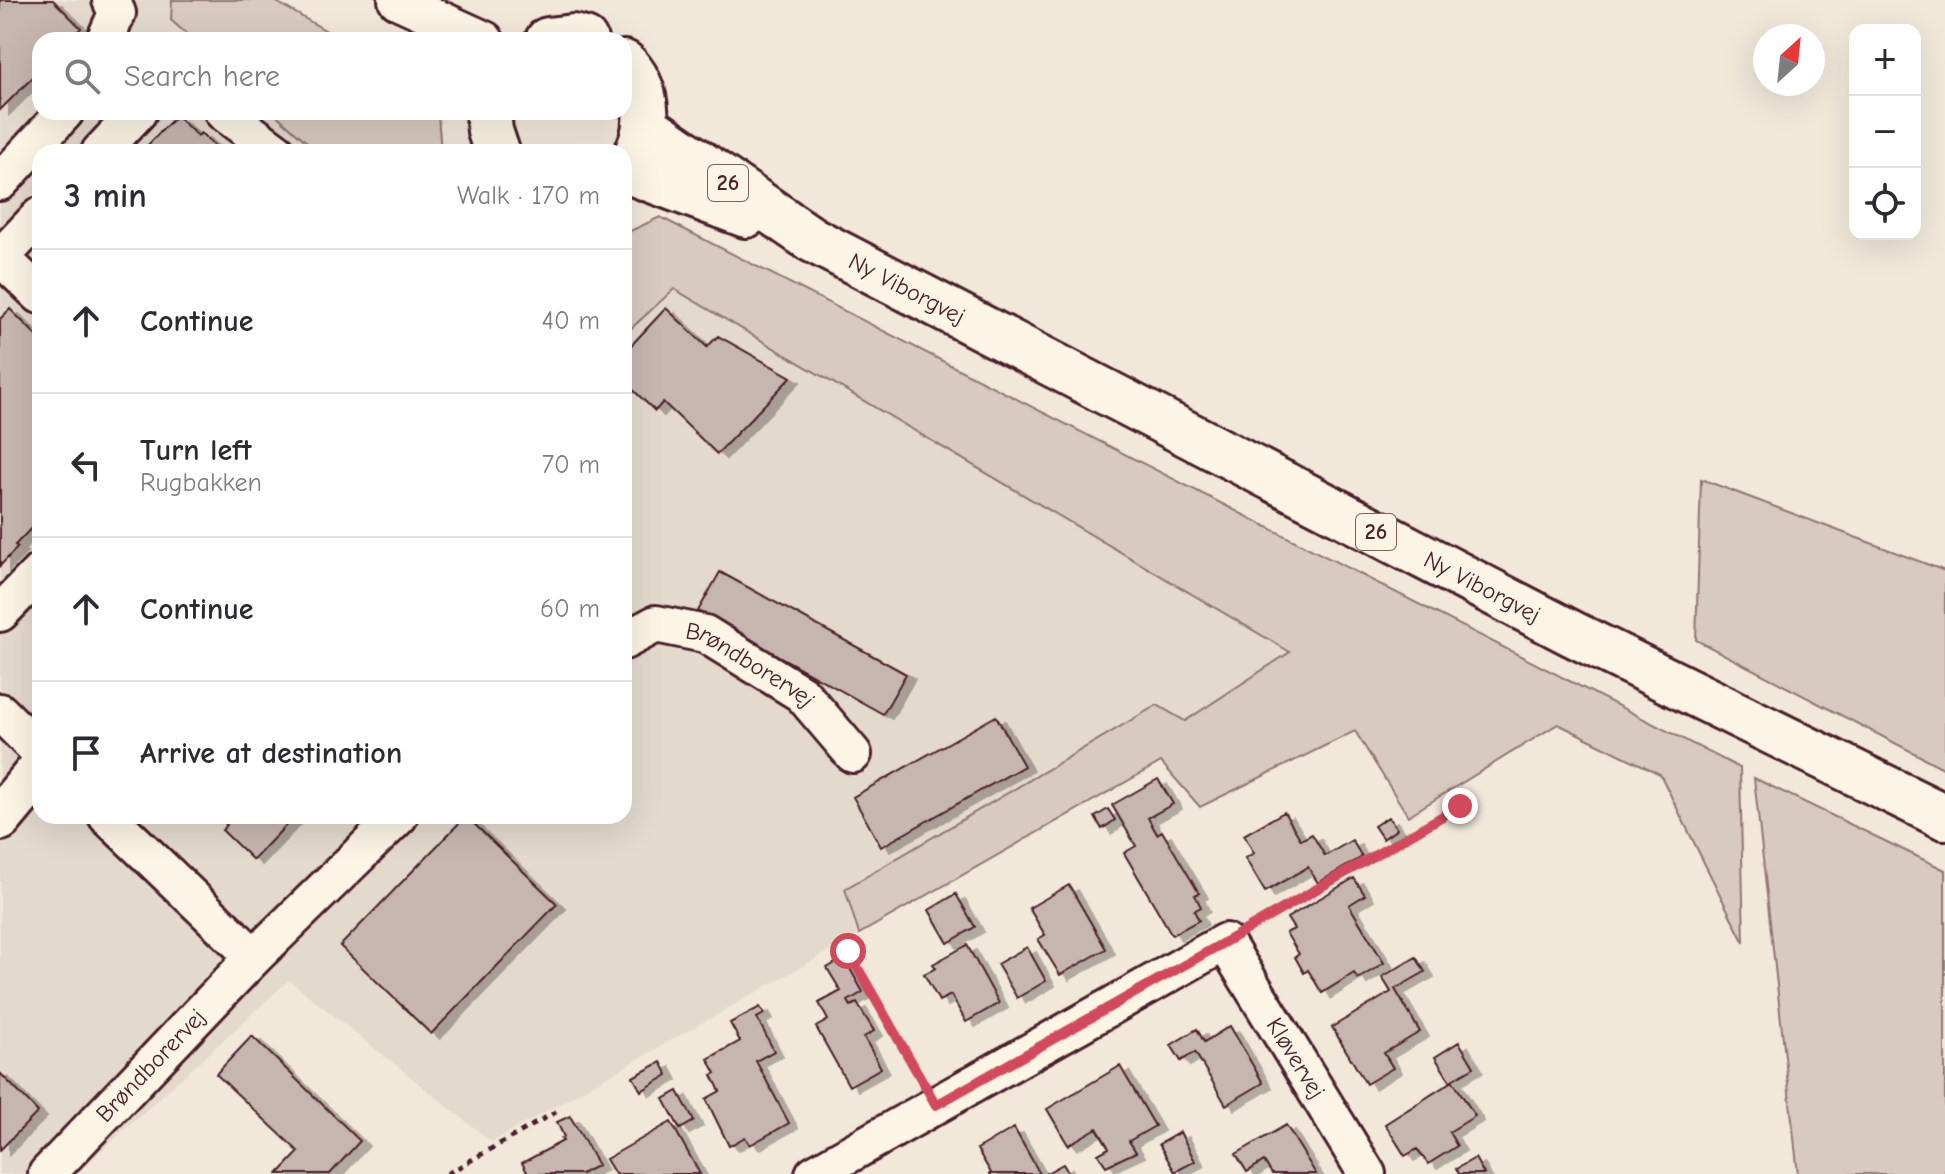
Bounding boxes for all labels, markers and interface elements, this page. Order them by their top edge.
north arrow [1753,24,1825,96]
map controls [1849,24,1921,240]
button: + [1849,24,1921,96]
search box [32,32,632,120]
icon: search [60,54,104,98]
text: Search here [124,59,280,94]
button: − [1849,96,1921,168]
road number: 26 [708,165,748,201]
button: locate [1849,168,1921,240]
text: 3 min [64,176,147,216]
text: Walk · 170 m [457,181,600,211]
street label: Ny Viborgvej [844,247,970,330]
icon: ahead [64,299,108,343]
text: Continue [140,304,254,339]
text: 40 m [541,306,600,336]
text: Turn left [140,433,252,468]
icon: left [64,443,108,487]
text: 70 m [542,450,600,480]
text: Rugbakken [140,468,262,498]
road number: 26 [1356,514,1396,550]
street label: Ny Viborgvej [1419,545,1545,629]
icon: ahead [64,587,108,631]
text: Continue [140,592,254,627]
text: 60 m [540,594,600,624]
street label: Brøndborervej [683,616,821,713]
icon: arrive [64,731,108,775]
text: Arrive at destination [140,736,402,771]
route end [1442,788,1478,824]
route start [830,933,866,969]
street label: Brøndborervej [90,1003,211,1128]
street label: Kløvervej [1261,1013,1331,1104]

